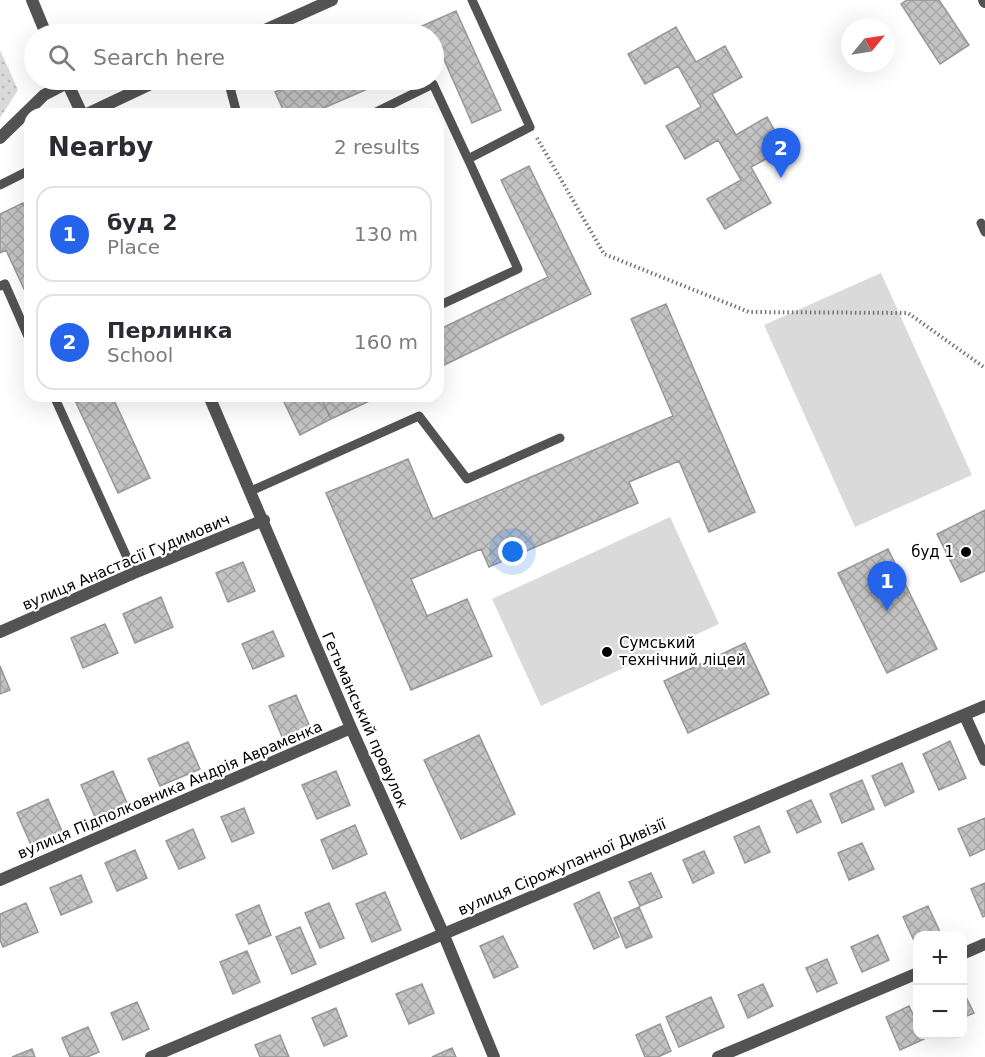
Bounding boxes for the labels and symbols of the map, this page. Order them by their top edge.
north arrow [841,18,895,72]
pin: 2 [762,128,800,178]
street label: вулиця Анастасії Гудимович [19,510,233,614]
your location [498,537,527,566]
place label: буд 1 [911,543,954,561]
marker: буд 1 [959,545,973,559]
pin: 1 [868,562,906,611]
street label: Гетьманський провулок [318,629,412,811]
place label: Сумський технічний ліцей [619,634,746,669]
marker: Сумський технічний ліцей [600,645,614,659]
street label: вулиця Підполковника Андрія Авраменка [15,717,325,863]
street label: вулиця Сірожупанної Дивізії [455,815,670,919]

